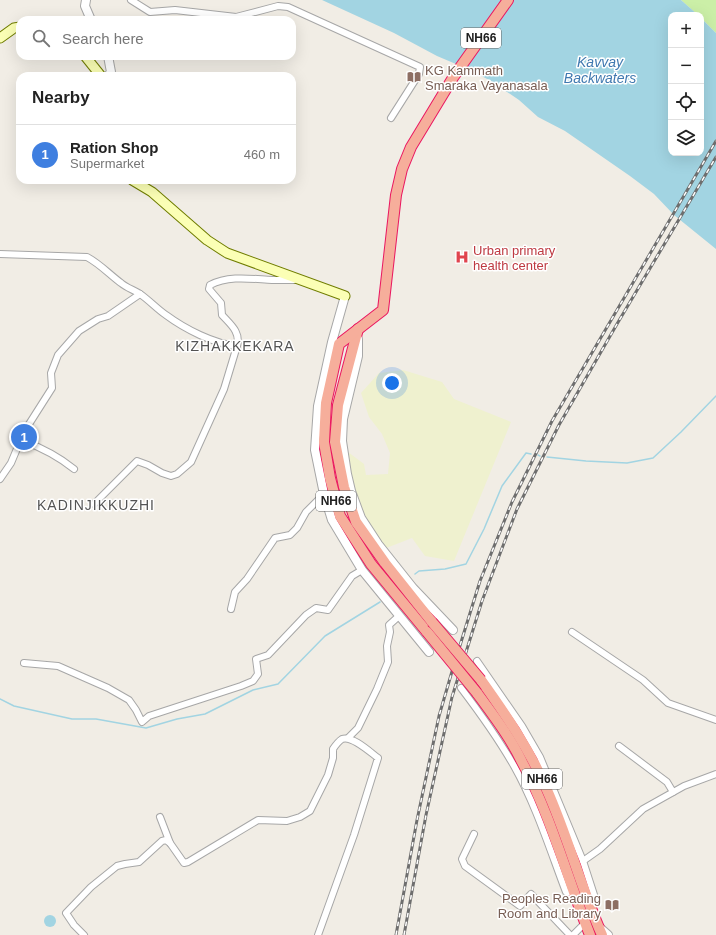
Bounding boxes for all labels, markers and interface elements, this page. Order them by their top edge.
map controls [668,12,704,156]
button: + [668,12,704,48]
search box [16,16,296,60]
icon: search [30,27,52,49]
road number: NH66 [461,28,501,48]
text: Search here [62,30,144,47]
button: − [668,48,704,84]
water label: Kavvay Backwaters [564,54,636,86]
place label: KG Kammath Smaraka Vayanasala [425,63,548,93]
library icon: KG Kammath Smaraka Vayanasala [406,69,422,85]
button: locate [668,84,704,120]
text: Nearby [32,88,90,107]
button: layers [668,120,704,156]
text: Ration Shop [70,139,158,156]
text: 1 [41,147,49,162]
text: 460 m [244,147,280,162]
text: Supermarket [70,156,144,171]
place label: Urban primary health center [473,243,556,273]
hospital icon: Urban primary health center [454,249,470,265]
district label: KIZHAKKEKARA [175,338,295,354]
your location [382,373,402,393]
pin: 1 [11,422,37,452]
road number: NH66 [316,491,356,511]
district label: KADINJIKKUZHI [37,497,155,513]
road number: NH66 [522,769,562,789]
place label: Peoples Reading Room and Library [498,891,601,921]
library icon: Peoples Reading Room and Library [604,897,620,913]

